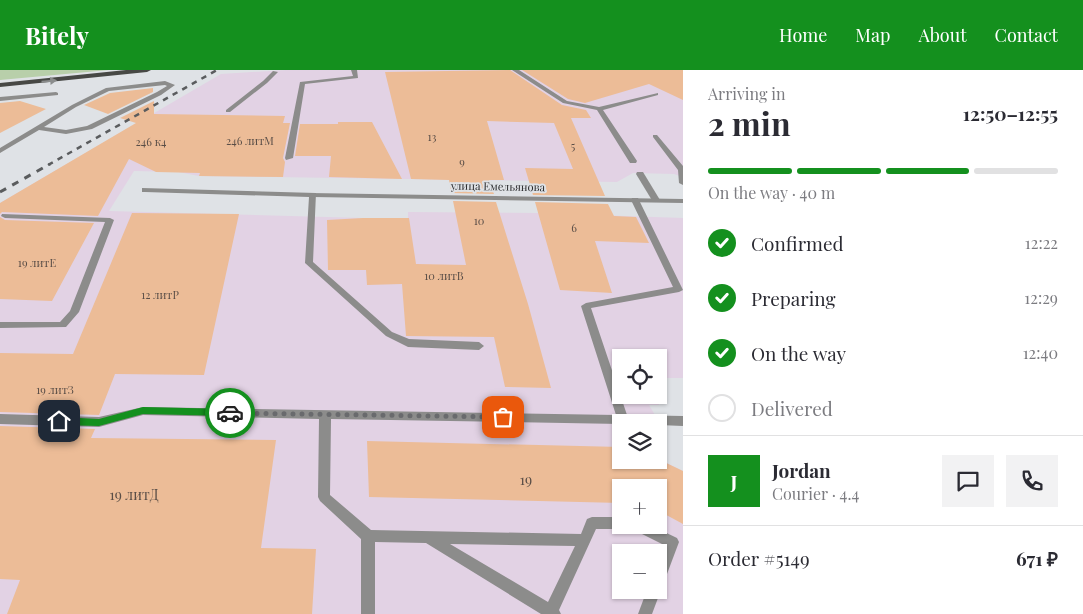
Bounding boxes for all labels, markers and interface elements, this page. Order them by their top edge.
text: Bitely [25,19,89,51]
text: Home [779,23,827,47]
text: Map [855,23,890,47]
text: About [918,23,967,47]
text: Contact [995,23,1058,47]
one-way arrow [41,76,57,84]
text: Arriving in [708,83,786,104]
text: 12:50–12:55 [963,100,1058,126]
text: 2 min [708,101,791,144]
house number: 13 [428,129,436,144]
house number: 246 литМ [226,133,274,148]
house number: 246 к4 [136,134,167,149]
house number: 5 [571,138,576,153]
house number: 9 [459,154,465,169]
street label: улица Емельянова [450,178,546,194]
text: On the way · 40 m [708,182,835,203]
house number: 10 [474,213,485,228]
house number: 6 [571,220,577,235]
icon: check [708,229,736,257]
text: Confirmed [751,230,844,256]
text: 12:22 [1025,232,1058,253]
house number: 19 литЕ [18,255,56,270]
house number: 10 литВ [424,268,464,283]
icon: check [708,284,736,312]
text: Preparing [751,285,836,311]
house number: 12 литР [141,287,179,302]
text: 12:29 [1024,287,1058,308]
icon: check [708,339,736,367]
text: On the way [751,340,846,366]
text: 12:40 [1023,342,1058,363]
map controls [612,349,667,599]
button: locate [612,349,667,404]
house number: 19 литЗ [36,382,74,397]
courier [205,388,255,438]
text: Delivered [751,395,833,421]
pin [482,396,524,438]
icon: car [216,399,244,427]
pin [38,400,80,442]
icon: bag [489,403,517,431]
icon: home [45,407,73,435]
button: layers [612,414,667,469]
button: chat [942,455,994,507]
button: phone [1006,455,1058,507]
text: Jordan [772,457,831,483]
text: J [731,468,737,494]
house number: 19 [520,470,532,489]
button: + [612,479,667,534]
text: Courier · 4.4 [772,483,859,504]
house number: 19 литД [110,485,159,504]
button: − [612,544,667,599]
text: Order #5149 [708,545,810,571]
text: 671 ₽ [1016,545,1058,571]

